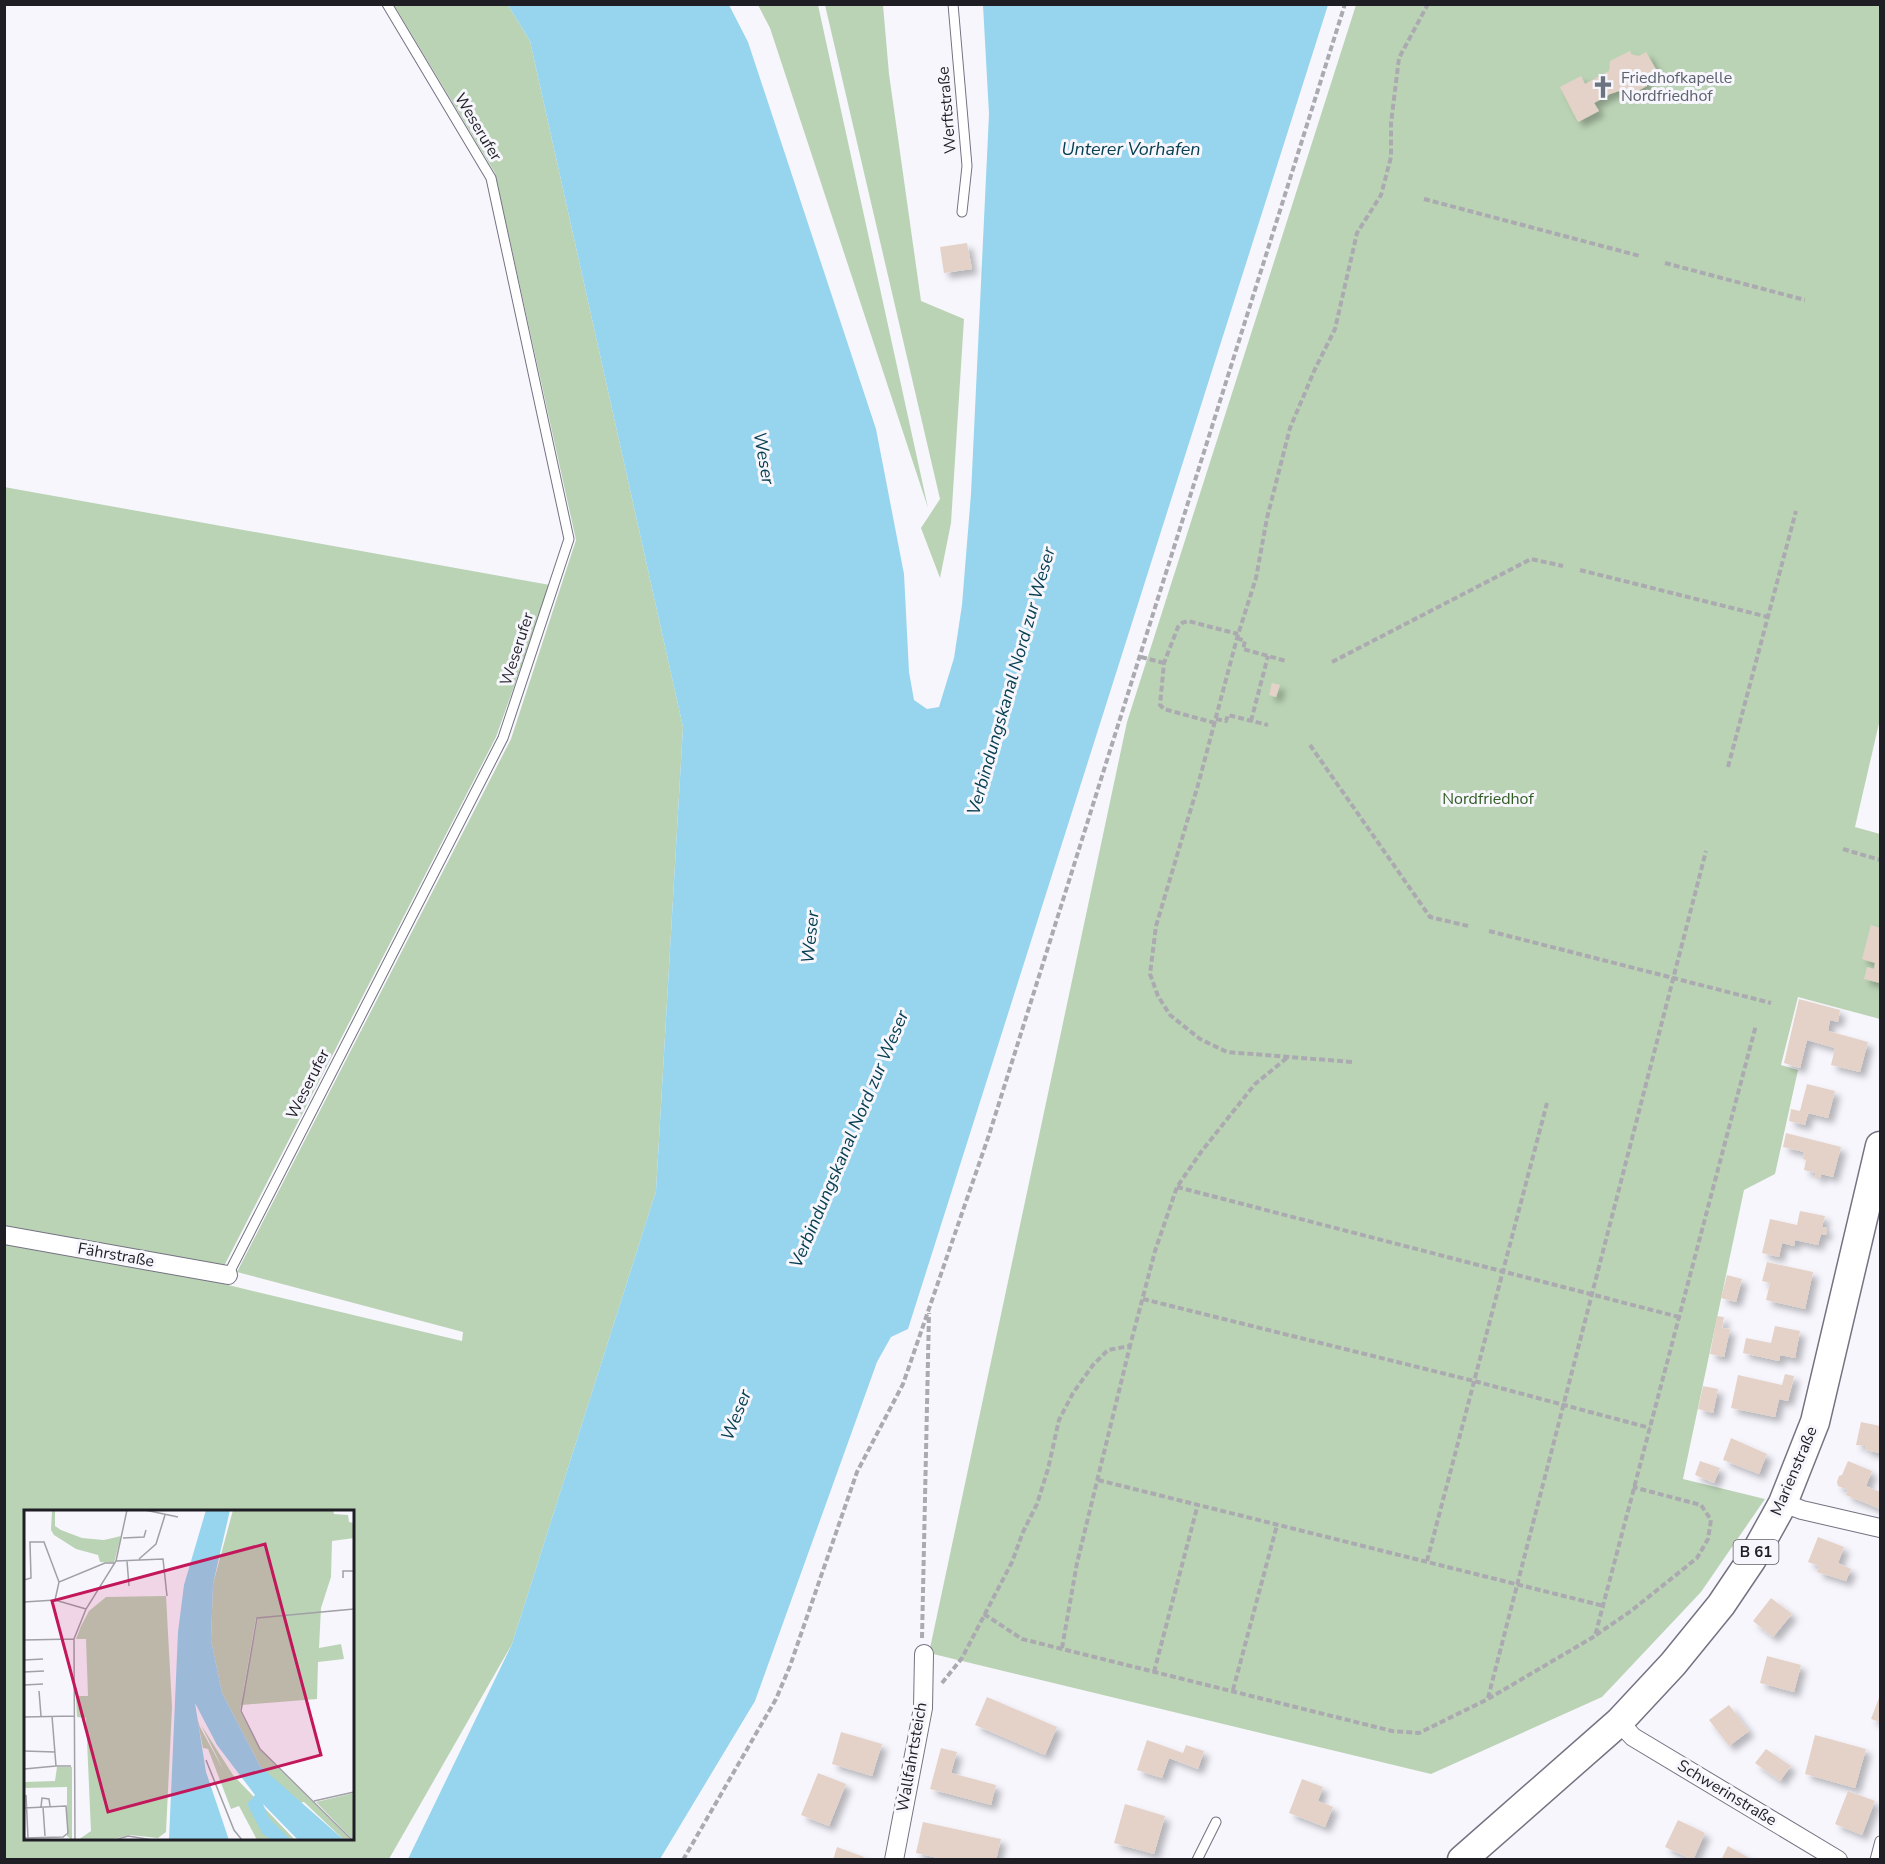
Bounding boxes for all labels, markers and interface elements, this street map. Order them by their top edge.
street label: Werftstraße [932,65,962,155]
place label: Friedhofkapelle Nordfriedhof [1621,67,1732,107]
church icon: Friedhofkapelle Nordfriedhof [1590,74,1616,100]
street label: Weserufer [449,89,507,165]
water label: Unterer Vorhafen [1061,137,1201,161]
water label: Weser [748,430,781,487]
water label: Verbindungskanal Nord zur Weser [961,544,1061,818]
street label: Weserufer [495,609,539,688]
park label: Nordfriedhof [1442,788,1534,810]
water label: Weser [795,909,825,965]
water label: Verbindungskanal Nord zur Weser [784,1006,915,1272]
street label: Weserufer [281,1045,335,1123]
street label: Fährstraße [76,1237,156,1273]
water label: Weser [715,1385,757,1444]
street label: Marienstraße [1765,1423,1823,1519]
inset map [24,1510,354,1840]
road number: B 61 [1734,1540,1778,1564]
street label: Wallfahrtsteich [892,1700,932,1814]
street label: Schwerinstraße [1673,1755,1781,1831]

